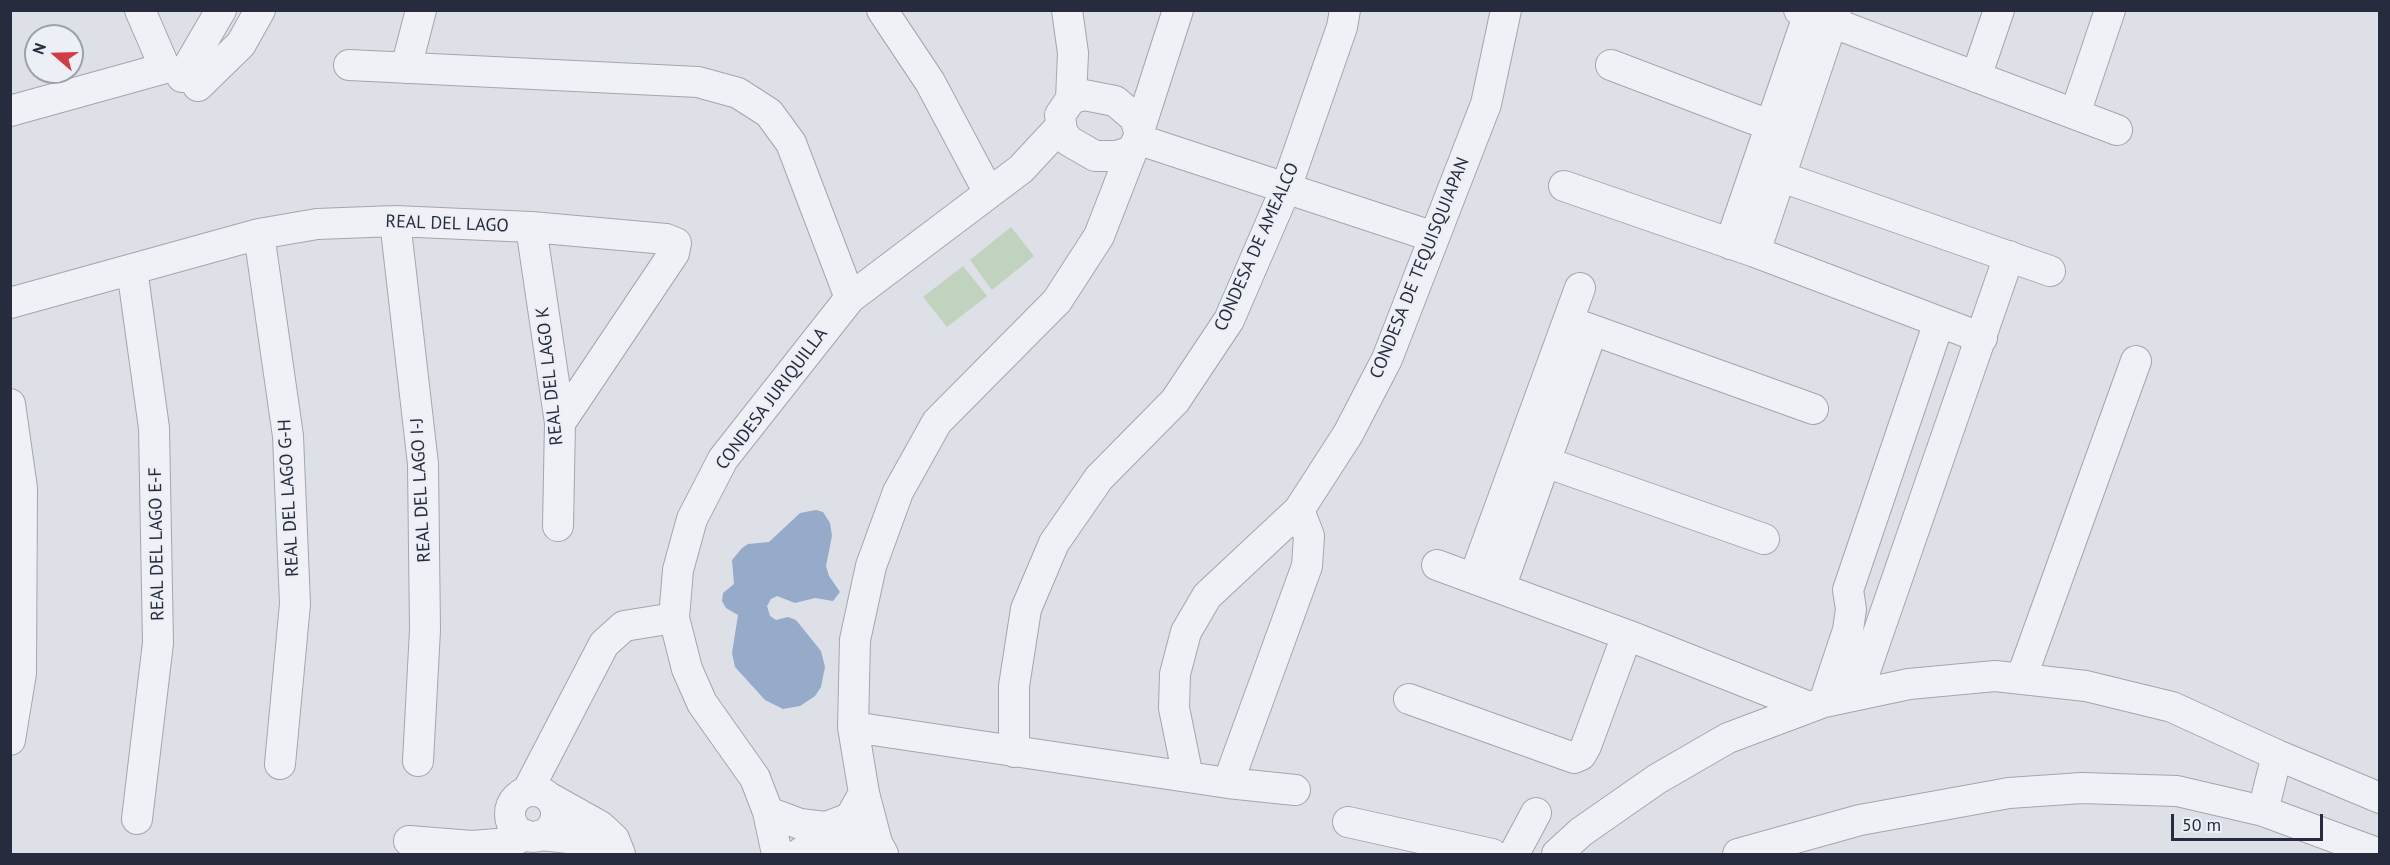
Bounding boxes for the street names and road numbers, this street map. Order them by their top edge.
street label: CONDESA DE TEQUISQUIAPAN [1366,154,1474,382]
street label: CONDESA DE AMEALCO [1210,159,1304,335]
street label: REAL DEL LAGO [385,211,509,237]
street label: REAL DEL LAGO K [532,306,568,446]
street label: CONDESA JURIQUILLA [712,324,832,474]
street label: REAL DEL LAGO I-J [406,417,436,563]
street label: REAL DEL LAGO G-H [274,419,304,577]
street label: REAL DEL LAGO E-F [145,467,169,621]

